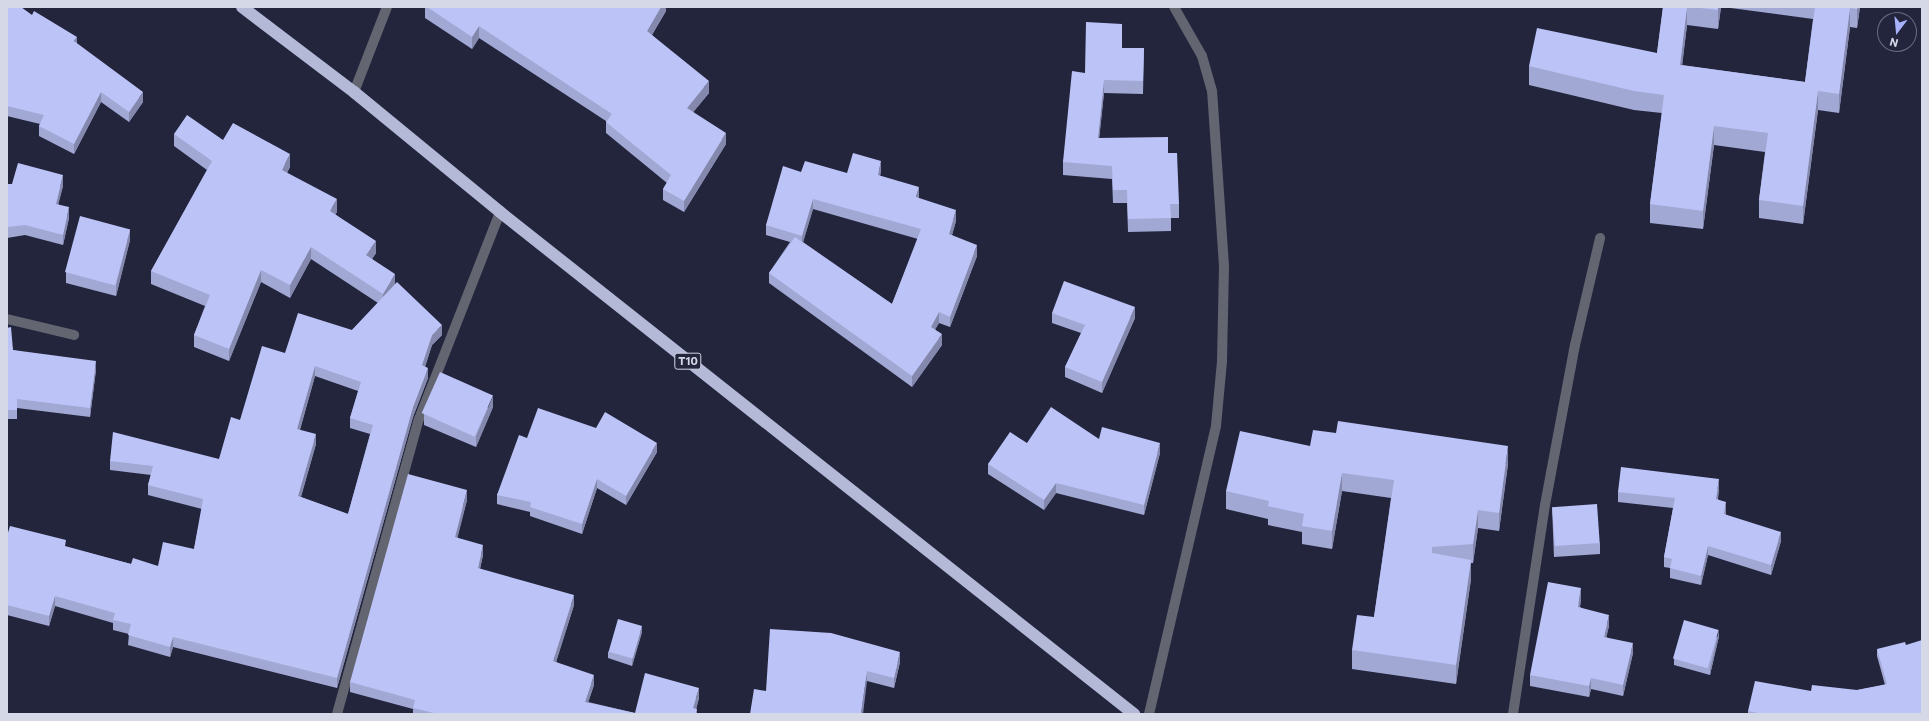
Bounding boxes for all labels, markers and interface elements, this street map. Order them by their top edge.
north arrow [1877,12,1917,52]
text: N [1888,36,1900,50]
road number: T10 [674,352,702,370]

